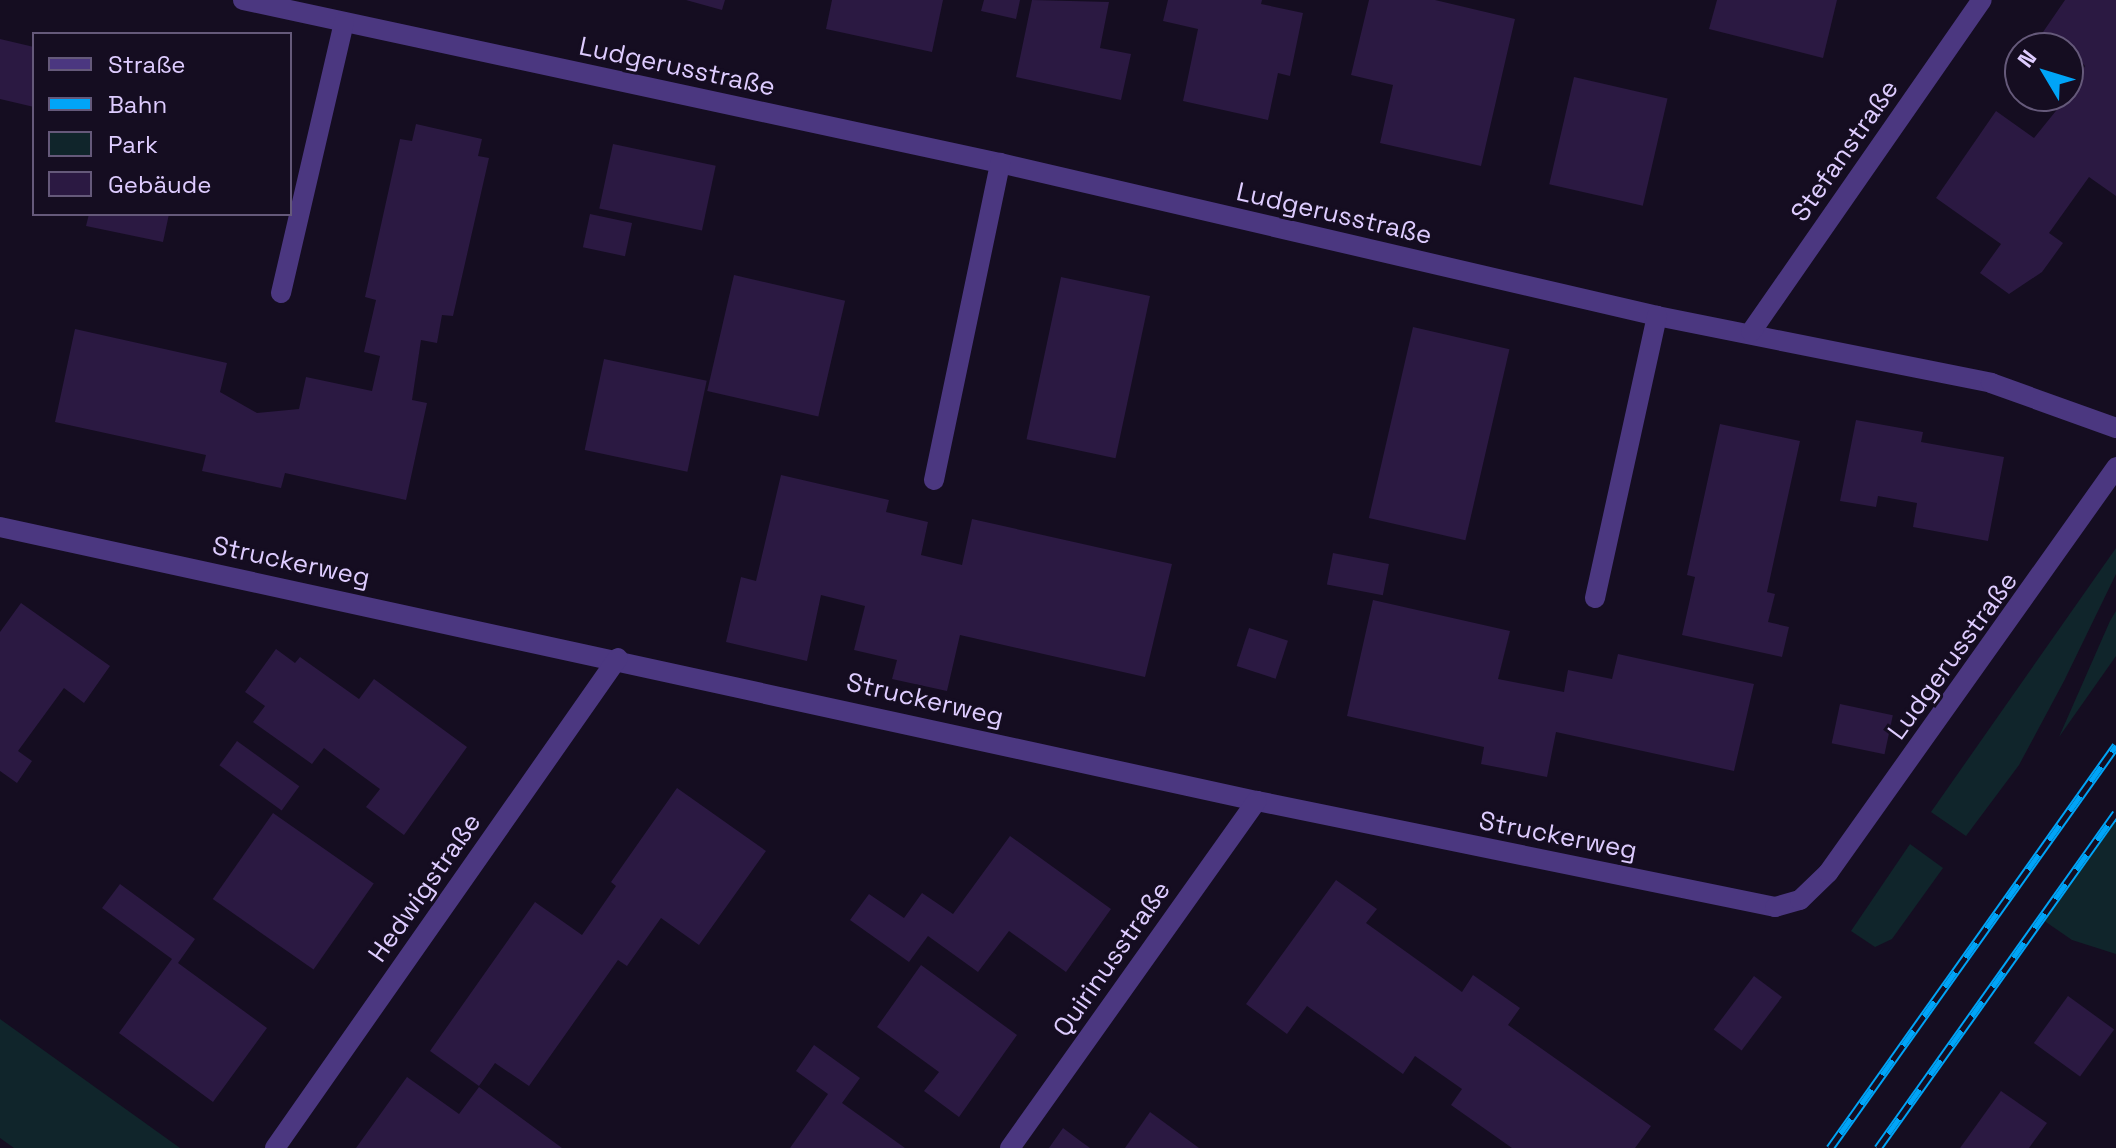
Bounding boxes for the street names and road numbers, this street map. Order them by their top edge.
street label: Ludgerusstraße [576,31,778,103]
street label: Stefanstraße [1785,74,1905,228]
street label: Ludgerusstraße [1233,176,1435,252]
street label: Struckerweg [209,530,373,594]
street label: Ludgerusstraße [1882,566,2024,746]
street label: Struckerweg [843,667,1007,733]
street label: Struckerweg [1476,805,1640,867]
street label: Hedwigstraße [362,808,488,968]
street label: Quirinusstraße [1047,875,1177,1043]

